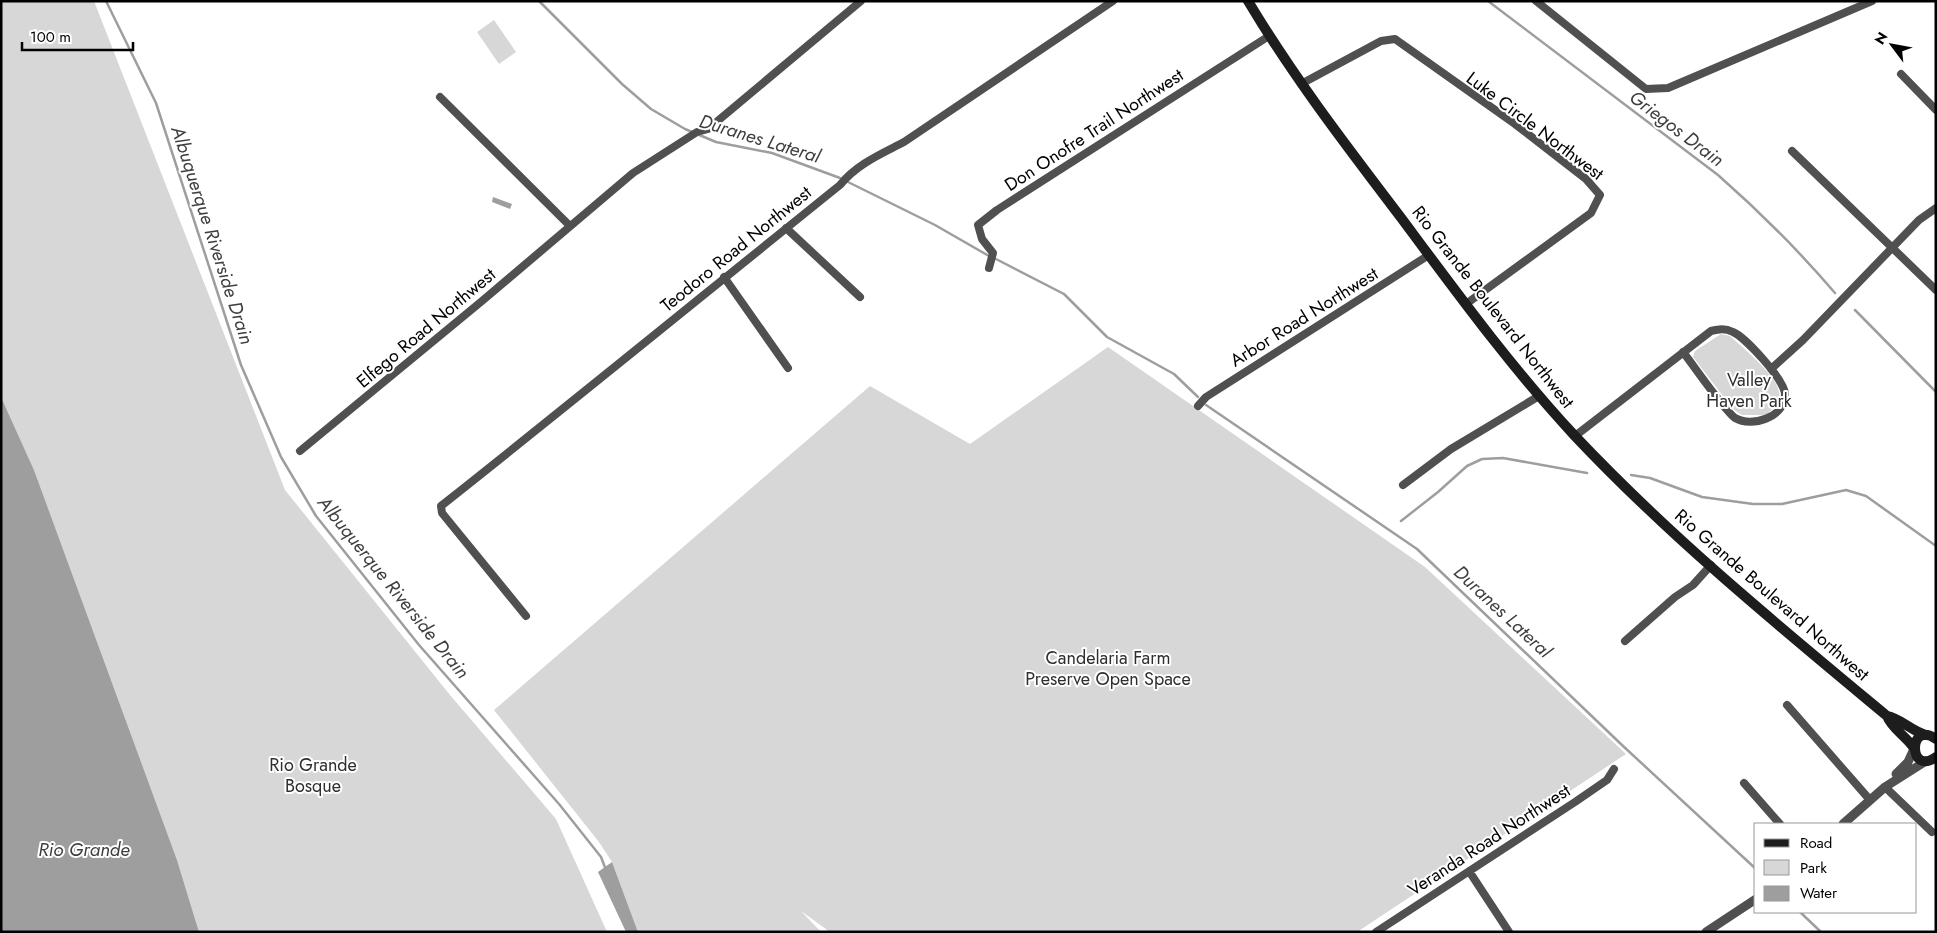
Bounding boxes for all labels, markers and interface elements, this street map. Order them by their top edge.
scale bar [22,20,134,52]
north arrow [1867,20,1917,70]
text: 100 m [30,26,71,48]
text: N [1870,28,1892,48]
street label: Don Onofre Trail Northwest [999,62,1189,198]
street label: Luke Circle Northwest [1461,66,1610,187]
water label: Griegos Drain [1624,84,1730,173]
water label: Duranes Lateral [696,107,824,170]
water label: Albuquerque Riverside Drain [164,121,261,348]
street label: Teodoro Road Northwest [655,179,818,318]
street label: Rio Grande Boulevard Northwest [1406,200,1581,414]
street label: Arbor Road Northwest [1225,260,1384,373]
street label: Elfego Road Northwest [351,261,502,394]
park label: Valley Haven Park [1706,367,1792,414]
water label: Albuquerque Riverside Drain [311,489,476,684]
street label: Rio Grande Boulevard Northwest [1669,503,1876,687]
water label: Duranes Lateral [1448,559,1558,664]
park label: Candelaria Farm Preserve Open Space [1025,645,1191,692]
park label: Rio Grande Bosque [269,752,357,799]
street label: Veranda Road Northwest [1403,777,1576,902]
legend [1754,823,1917,913]
text: Road [1800,832,1832,854]
water label: Rio Grande [38,836,130,863]
text: Park [1800,857,1827,879]
text: Water [1800,882,1838,904]

